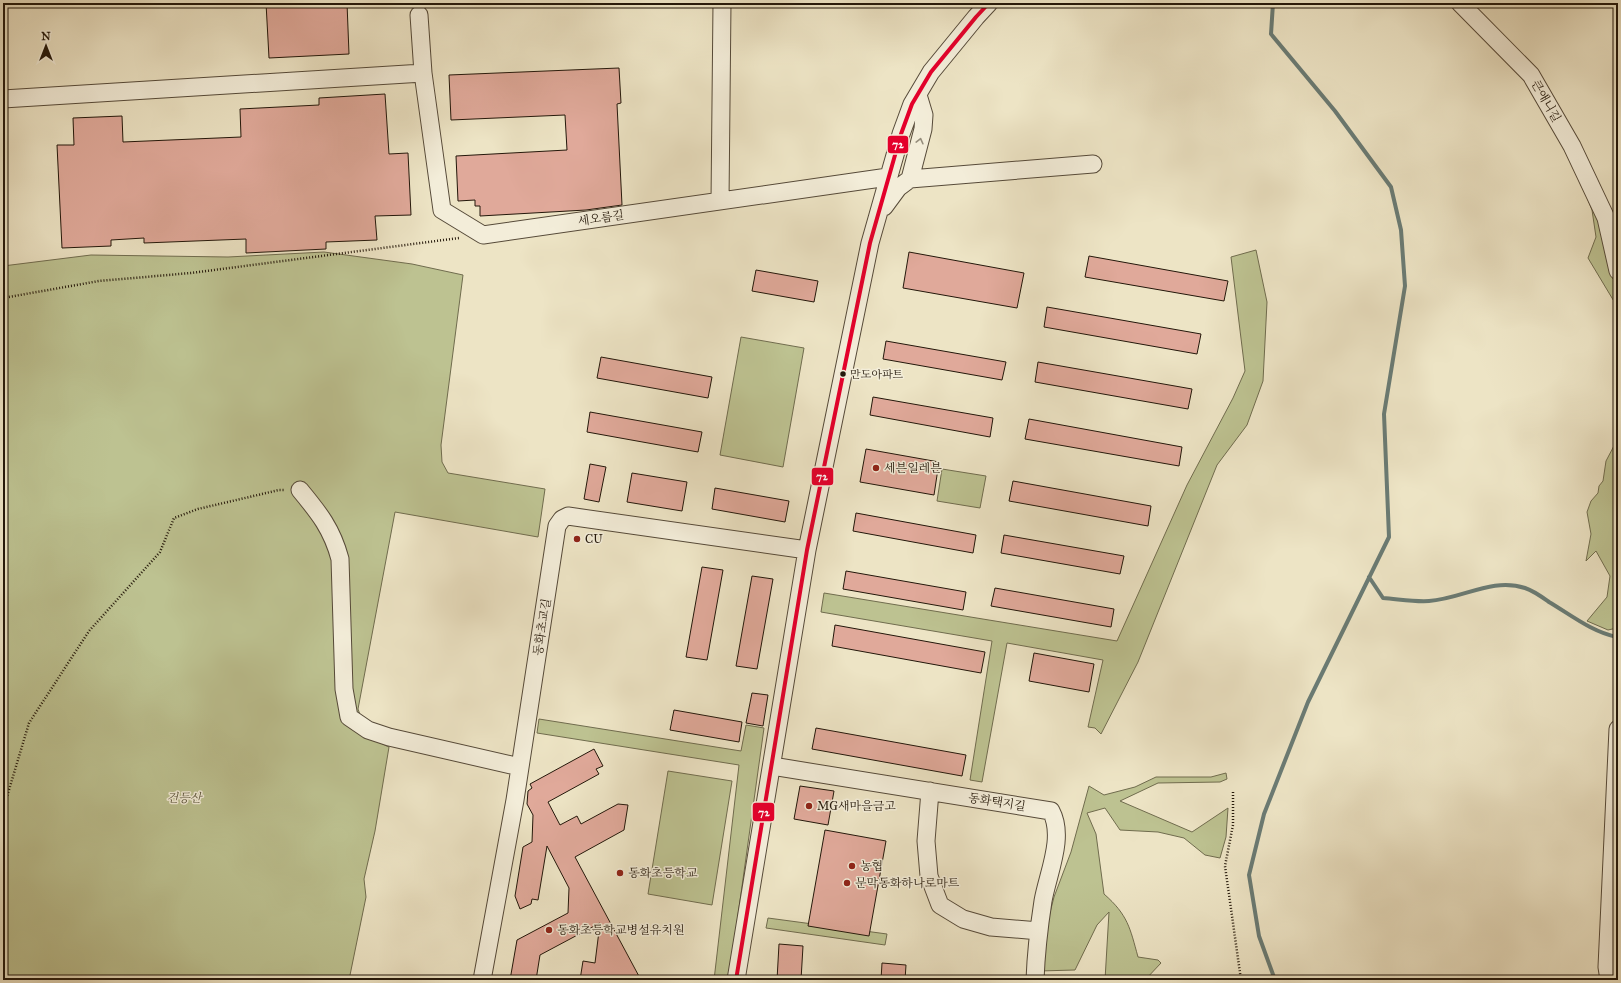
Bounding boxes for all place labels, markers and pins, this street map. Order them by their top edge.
place label: 만도아파트 [850,368,904,381]
marker: 만도아파트 [838,369,848,379]
place label: 세븐일레븐 [884,461,942,475]
marker: 세븐일레븐 [871,463,881,473]
place label: CU [585,532,603,546]
marker: CU [572,534,582,544]
place label: MG새마을금고 [817,799,896,813]
marker: MG새마을금고 [804,801,814,811]
place label: 농협 [860,859,883,873]
marker: 농협 [847,861,857,871]
place label: 동화초등학교 [628,866,698,880]
marker: 동화초등학교 [615,868,625,878]
place label: 문막동화하나로마트 [855,876,960,890]
marker: 문막동화하나로마트 [842,878,852,888]
place label: 동화초등학교병설유치원 [557,923,685,937]
marker: 동화초등학교병설유치원 [544,925,554,935]

